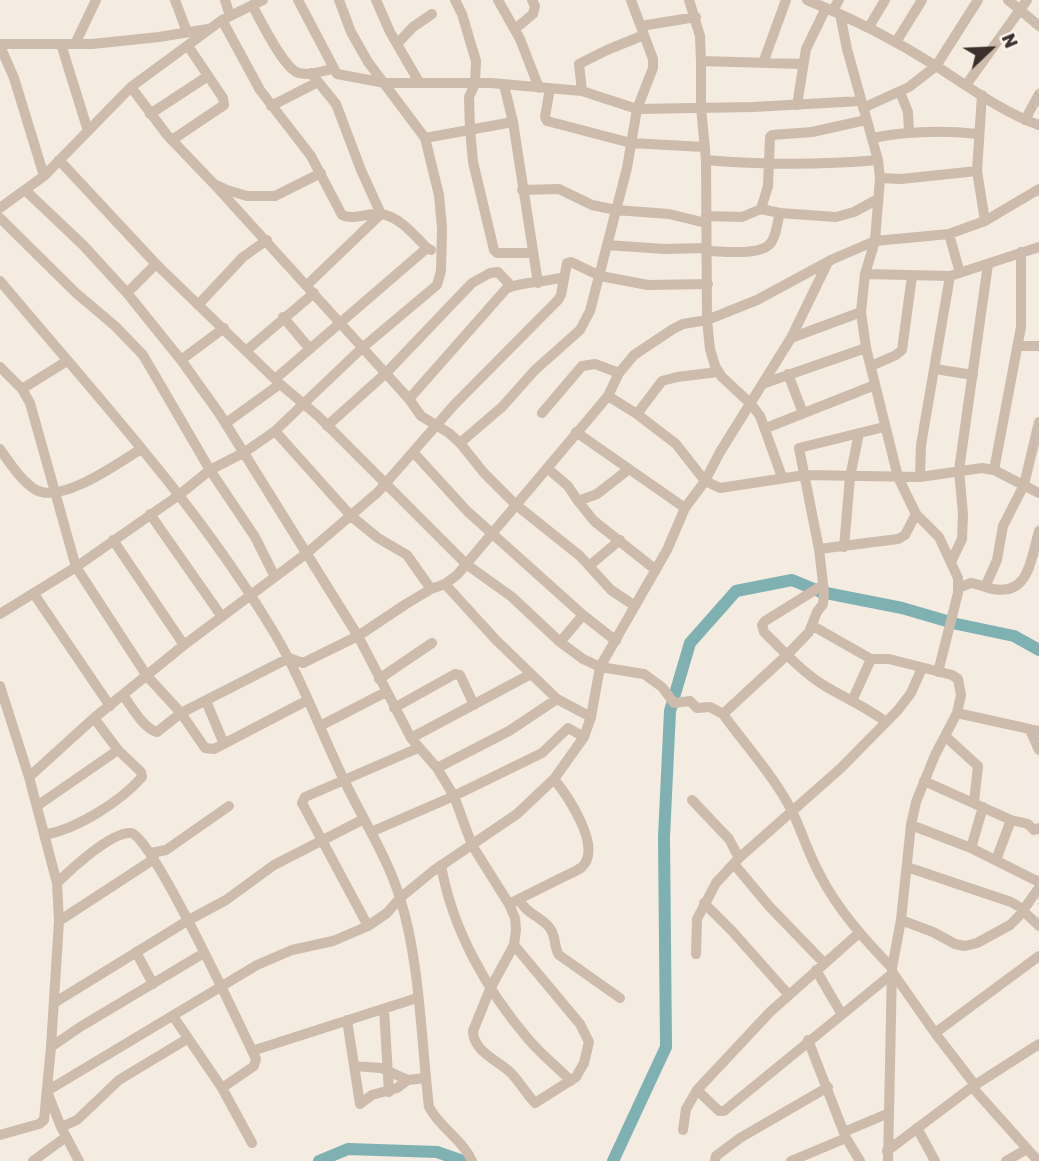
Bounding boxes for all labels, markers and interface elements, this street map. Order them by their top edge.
north arrow [955,14,1025,84]
text: N [997,30,1023,51]

